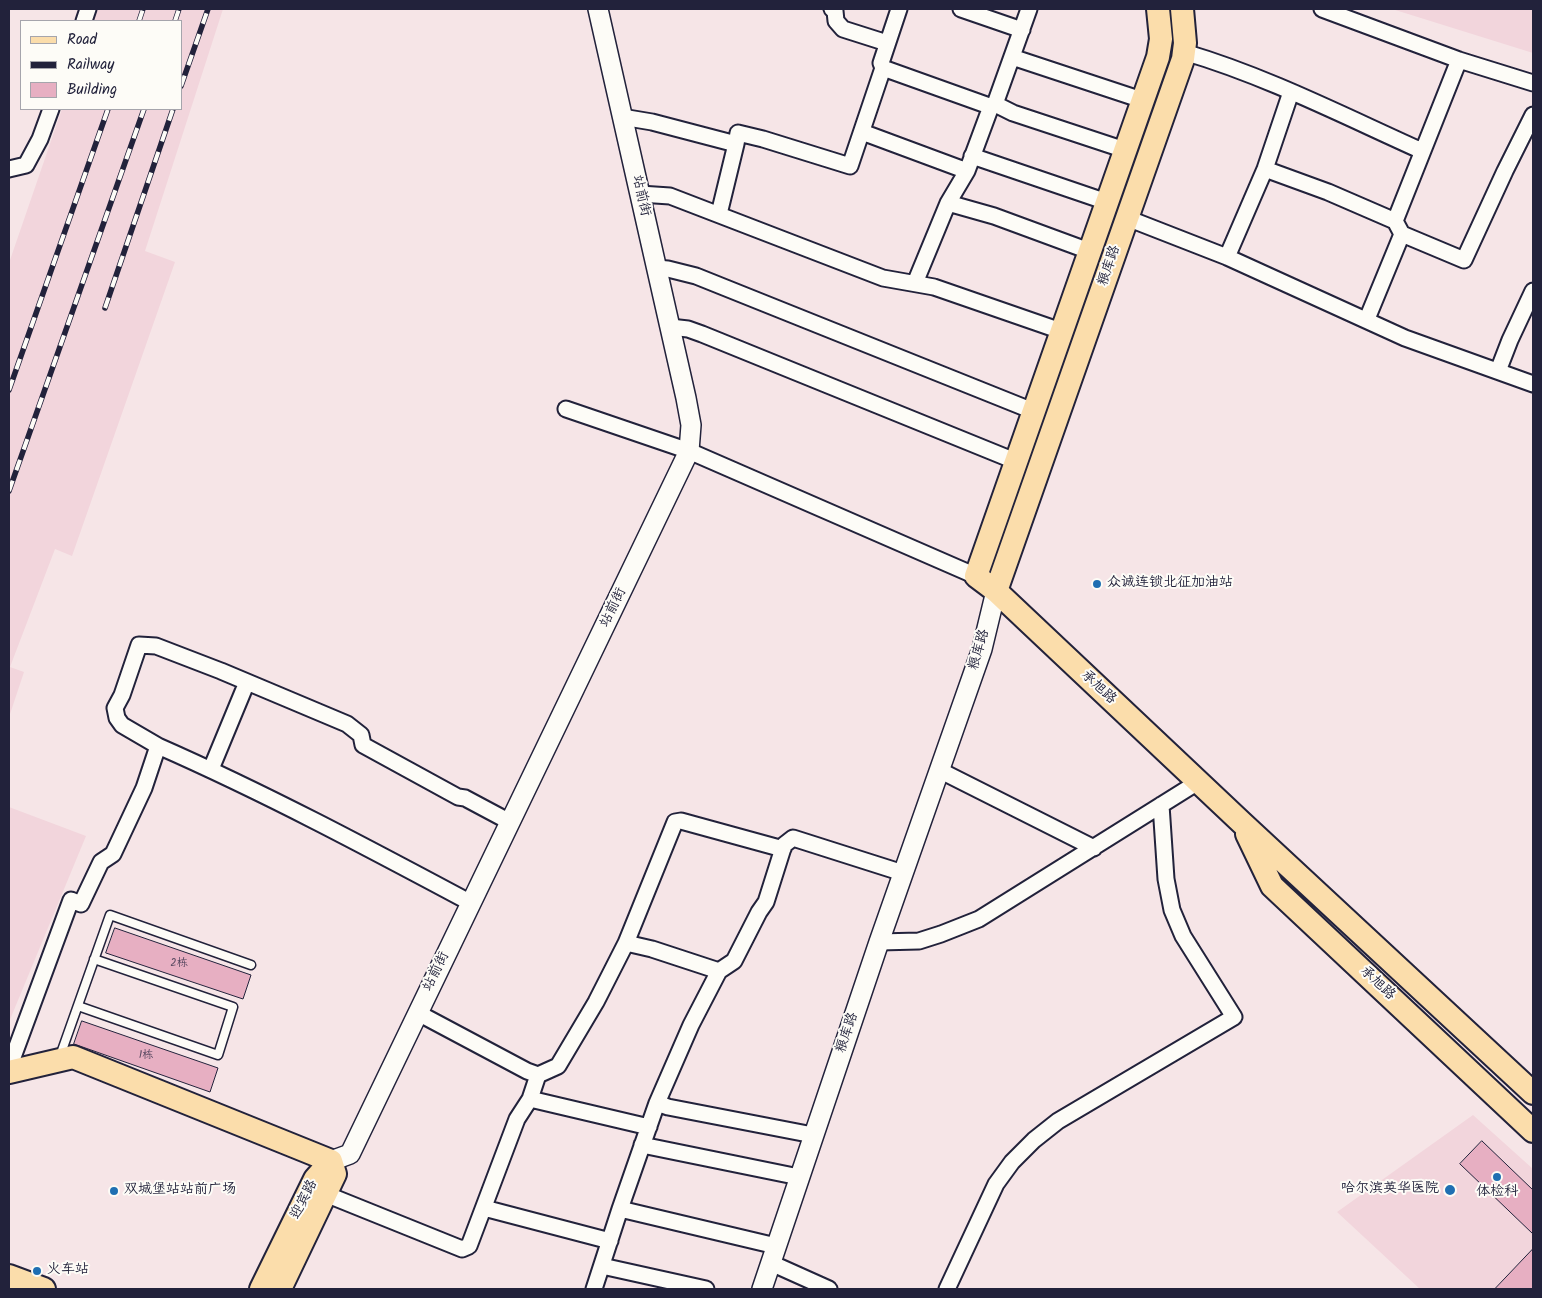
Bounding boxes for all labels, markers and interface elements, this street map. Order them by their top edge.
legend [20,20,182,110]
text: Road [67,28,97,52]
text: Railway [67,53,114,77]
text: Building [67,78,117,102]
street label: 站前街 [627,174,653,218]
street label: 粮库路 [1095,243,1125,289]
place label: 众诚连锁北征加油站 [1107,576,1233,592]
marker: 众诚连锁北征加油站 [1091,578,1103,590]
street label: 站前街 [597,585,631,631]
street label: 粮库路 [966,627,994,673]
street label: 承旭路 [1077,668,1119,708]
street label: 站前街 [420,949,454,995]
house number: 2栋 [170,957,188,971]
street label: 承旭路 [1356,964,1398,1004]
street label: 粮库路 [833,1010,863,1056]
house number: 1栋 [139,1049,153,1063]
marker: 体检科 [1491,1171,1503,1183]
street label: 迎宾路 [288,1177,322,1223]
place label: 哈尔滨英华医院 [1341,1182,1439,1198]
place label: 双城堡站站前广场 [124,1183,236,1199]
marker: 哈尔滨英华医院 [1443,1183,1457,1197]
marker: 双城堡站站前广场 [108,1185,120,1197]
place label: 体检科 [1476,1185,1518,1201]
place label: 火车站 [47,1263,89,1279]
marker: 火车站 [31,1265,43,1277]

